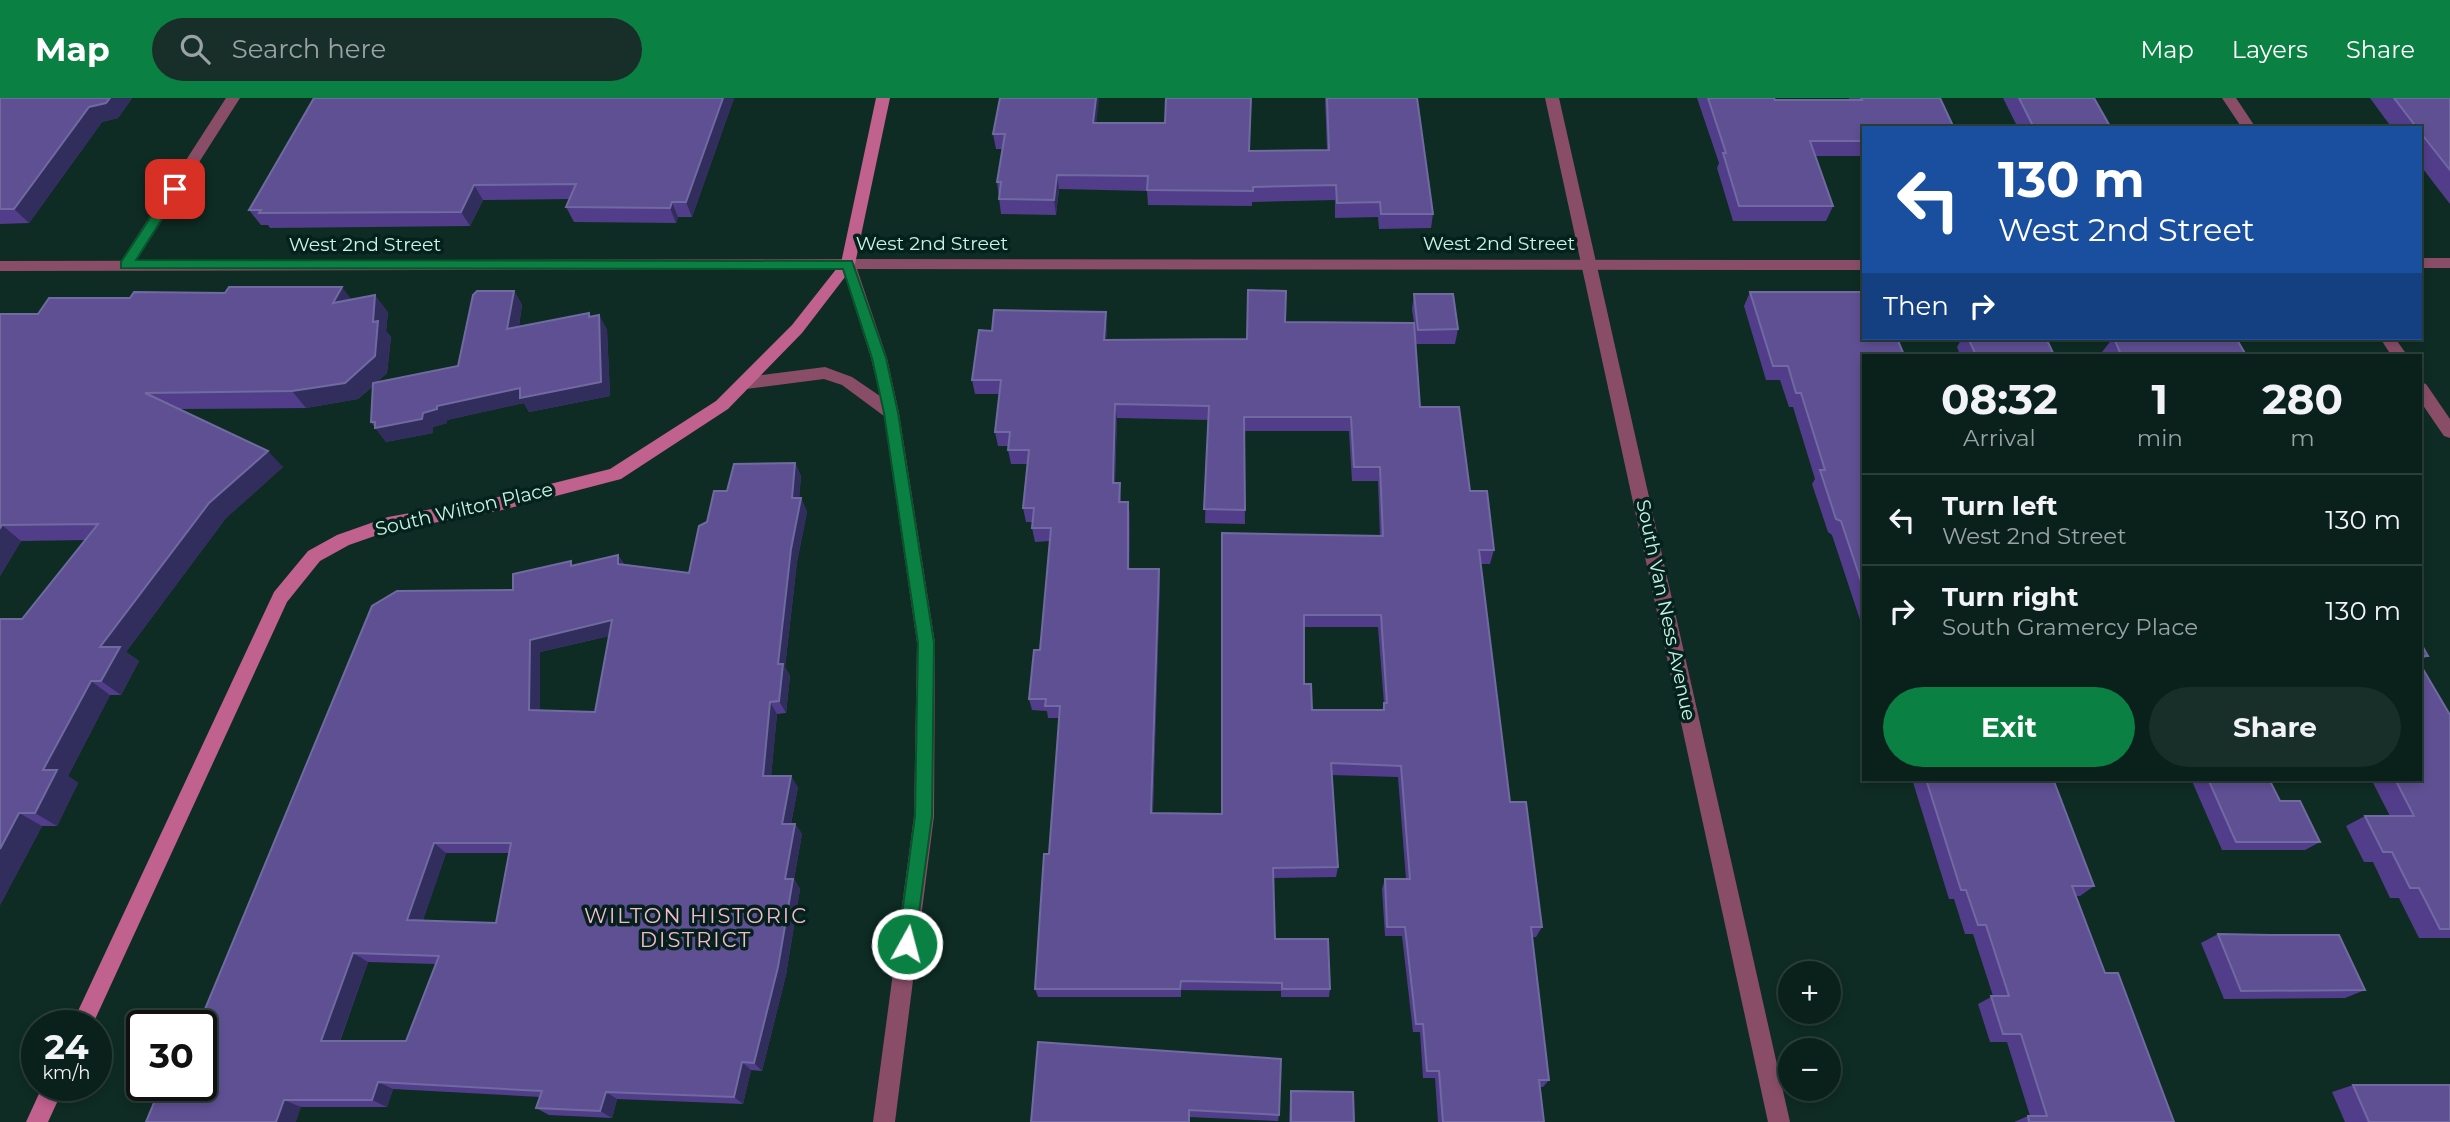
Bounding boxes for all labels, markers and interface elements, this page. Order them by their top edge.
search box [152,18,642,81]
text: Map [35,29,110,69]
icon: search [176,30,214,68]
text: Search here [232,33,386,65]
text: Map [2140,35,2194,64]
text: Layers [2232,35,2308,64]
text: Share [2346,35,2415,64]
text: 130 m [1998,150,2145,209]
icon: left [1883,154,1974,245]
pin [145,159,205,219]
icon: arrive [156,170,194,208]
text: West 2nd Street [1998,210,2255,249]
street label: West 2nd Street [856,232,1009,255]
street label: West 2nd Street [1423,232,1576,255]
street label: West 2nd Street [289,233,442,256]
icon: right [1963,287,2001,325]
text: Then [1883,290,1949,322]
text: 08:32 [1941,373,2058,425]
text: 1 [2152,373,2168,425]
text: 280 [2262,373,2343,425]
text: Arrival [1963,424,2036,452]
text: min [2137,424,2183,452]
text: m [2290,424,2315,452]
street label: South Wilton Place [373,477,555,541]
text: Turn left [1942,490,2058,522]
street label: South Van Ness Avenue [1631,497,1701,723]
icon: left [1883,501,1921,539]
text: 130 m [2325,504,2401,536]
text: West 2nd Street [1942,522,2127,550]
text: Turn right [1942,581,2078,613]
icon: right [1883,592,1921,630]
text: 130 m [2325,595,2401,627]
text: South Gramercy Place [1942,613,2198,641]
button: Exit [1883,687,2135,767]
button: Share [2149,687,2401,767]
district label: WILTON HISTORIC DISTRICT [584,903,808,952]
position arrow [870,907,944,981]
map controls [1778,961,1841,1101]
button: + [1778,961,1841,1024]
speed limit sign: 30 [126,1010,217,1101]
text: 24 [44,1025,89,1068]
button: − [1778,1038,1841,1101]
text: km/h [42,1062,91,1084]

